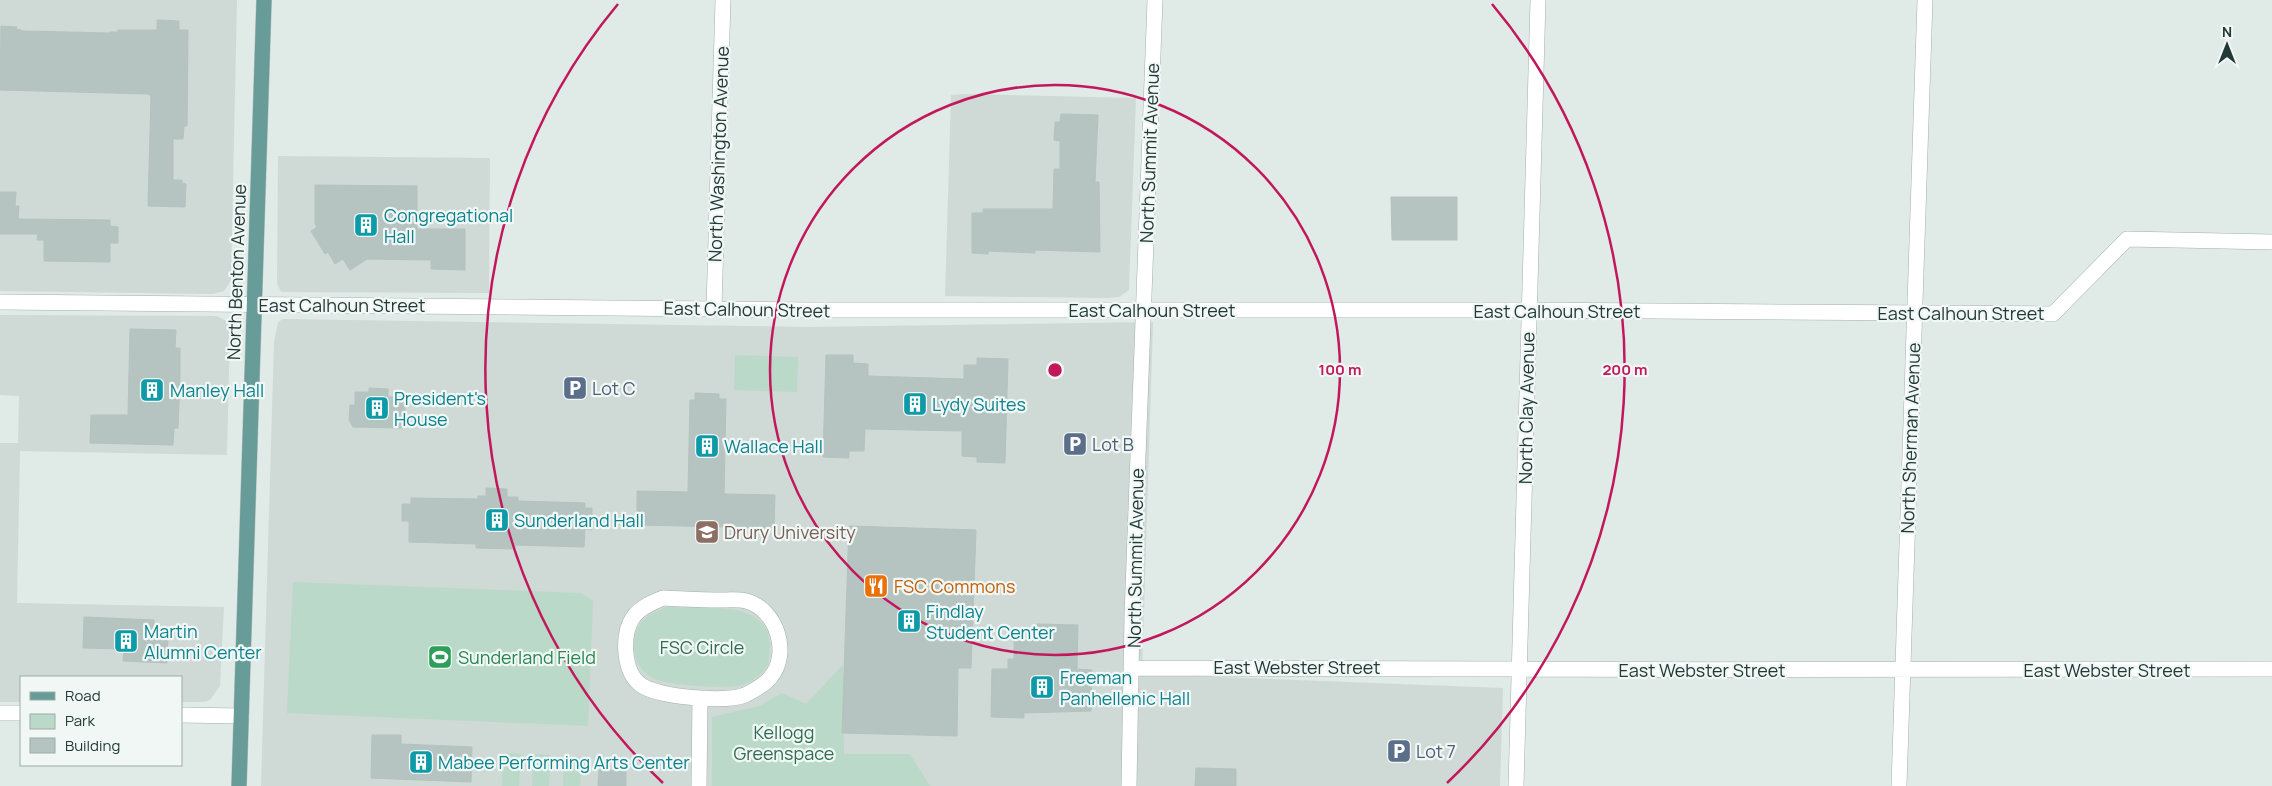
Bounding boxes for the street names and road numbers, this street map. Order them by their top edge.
street label: North Washington Avenue [702,46,734,262]
street label: North Summit Avenue [1134,63,1164,243]
street label: North Benton Avenue [221,183,251,361]
street label: East Calhoun Street [259,293,425,317]
street label: East Calhoun Street [663,296,831,322]
street label: East Calhoun Street [1069,298,1235,322]
street label: East Calhoun Street [1474,299,1640,323]
street label: East Calhoun Street [1878,301,2044,325]
street label: North Clay Avenue [1513,332,1539,484]
street label: North Sherman Avenue [1895,342,1925,534]
street label: North Summit Avenue [1121,468,1149,648]
street label: East Webster Street [1213,655,1381,679]
street label: East Webster Street [1618,658,1786,682]
street label: East Webster Street [2023,658,2191,682]

